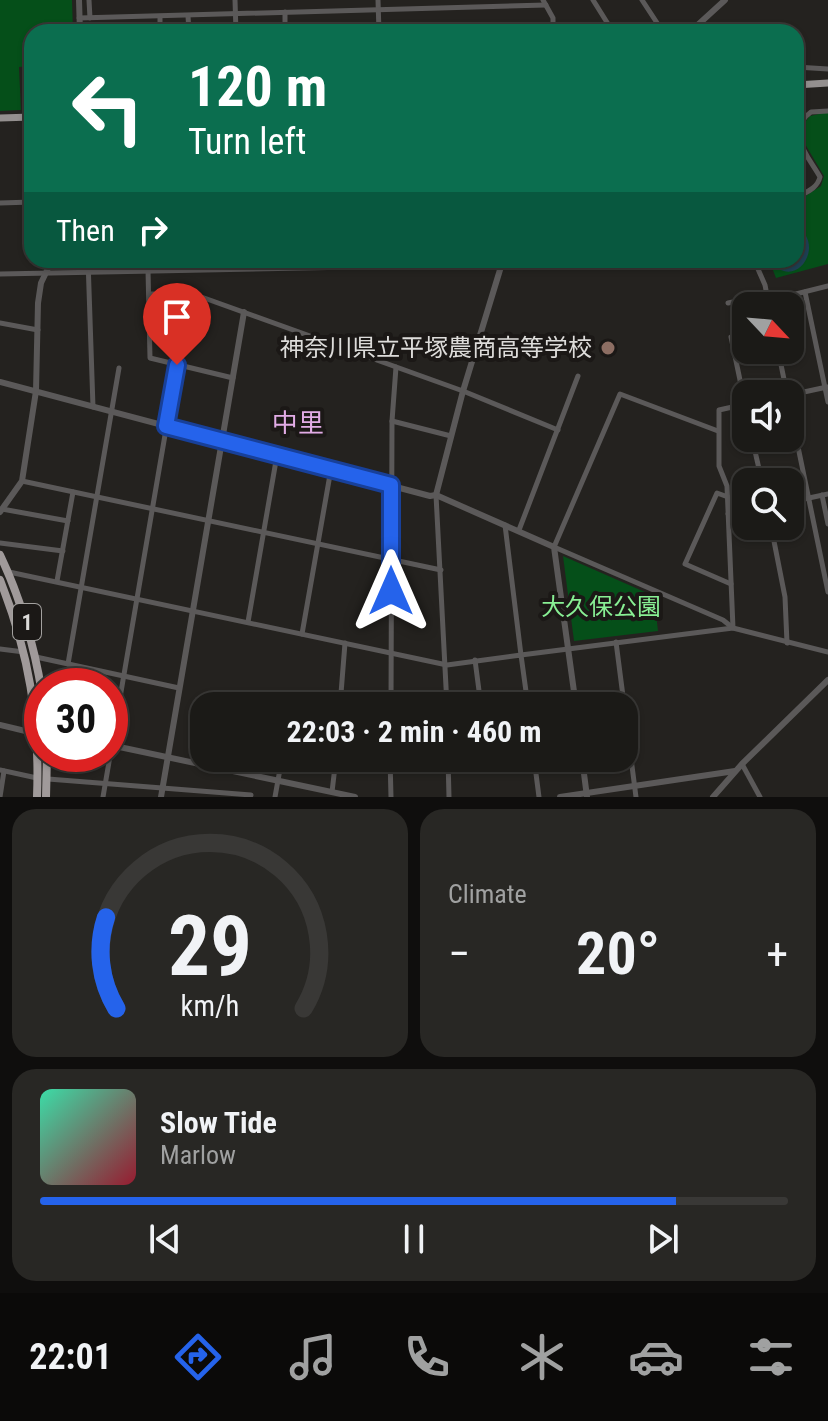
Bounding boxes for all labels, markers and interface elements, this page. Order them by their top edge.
text: 120 m [188,54,327,120]
icon: left [56,56,160,160]
text: Turn left [188,121,306,163]
icon: right [131,208,175,252]
text: Then [56,213,115,248]
pin [143,283,211,365]
north arrow [732,292,804,364]
map controls [732,292,804,540]
icon: arrive [155,295,199,339]
place label: 神奈川県立平塚農商高等学校 [280,334,592,362]
marker: 神奈川県立平塚農商高等学校 [599,339,617,357]
button: sound [732,380,804,452]
district label: 中里 [272,408,324,438]
button: search [732,468,804,540]
position arrow [349,549,433,633]
park label: 大久保公園 [541,593,661,621]
road number: 1 [13,604,41,640]
speed limit sign: 30 [24,668,128,772]
text: 22:03 · 2 min · 460 m [287,714,541,749]
text: Climate [448,879,527,909]
text: 29 [168,898,252,995]
text: 20° [576,918,660,989]
text: − [448,928,470,980]
text: + [766,928,788,980]
text: km/h [181,989,239,1023]
text: Slow Tide [160,1105,277,1140]
text: Marlow [160,1140,236,1170]
icon: previous [143,1217,187,1261]
icon: pause [392,1217,436,1261]
icon: next [641,1217,685,1261]
icon: directions [170,1329,226,1385]
icon: music [285,1329,341,1385]
icon: phone [399,1329,455,1385]
icon: climate [514,1329,570,1385]
icon: car [628,1329,684,1385]
icon: filters [743,1329,799,1385]
text: 22:01 [29,1336,112,1378]

